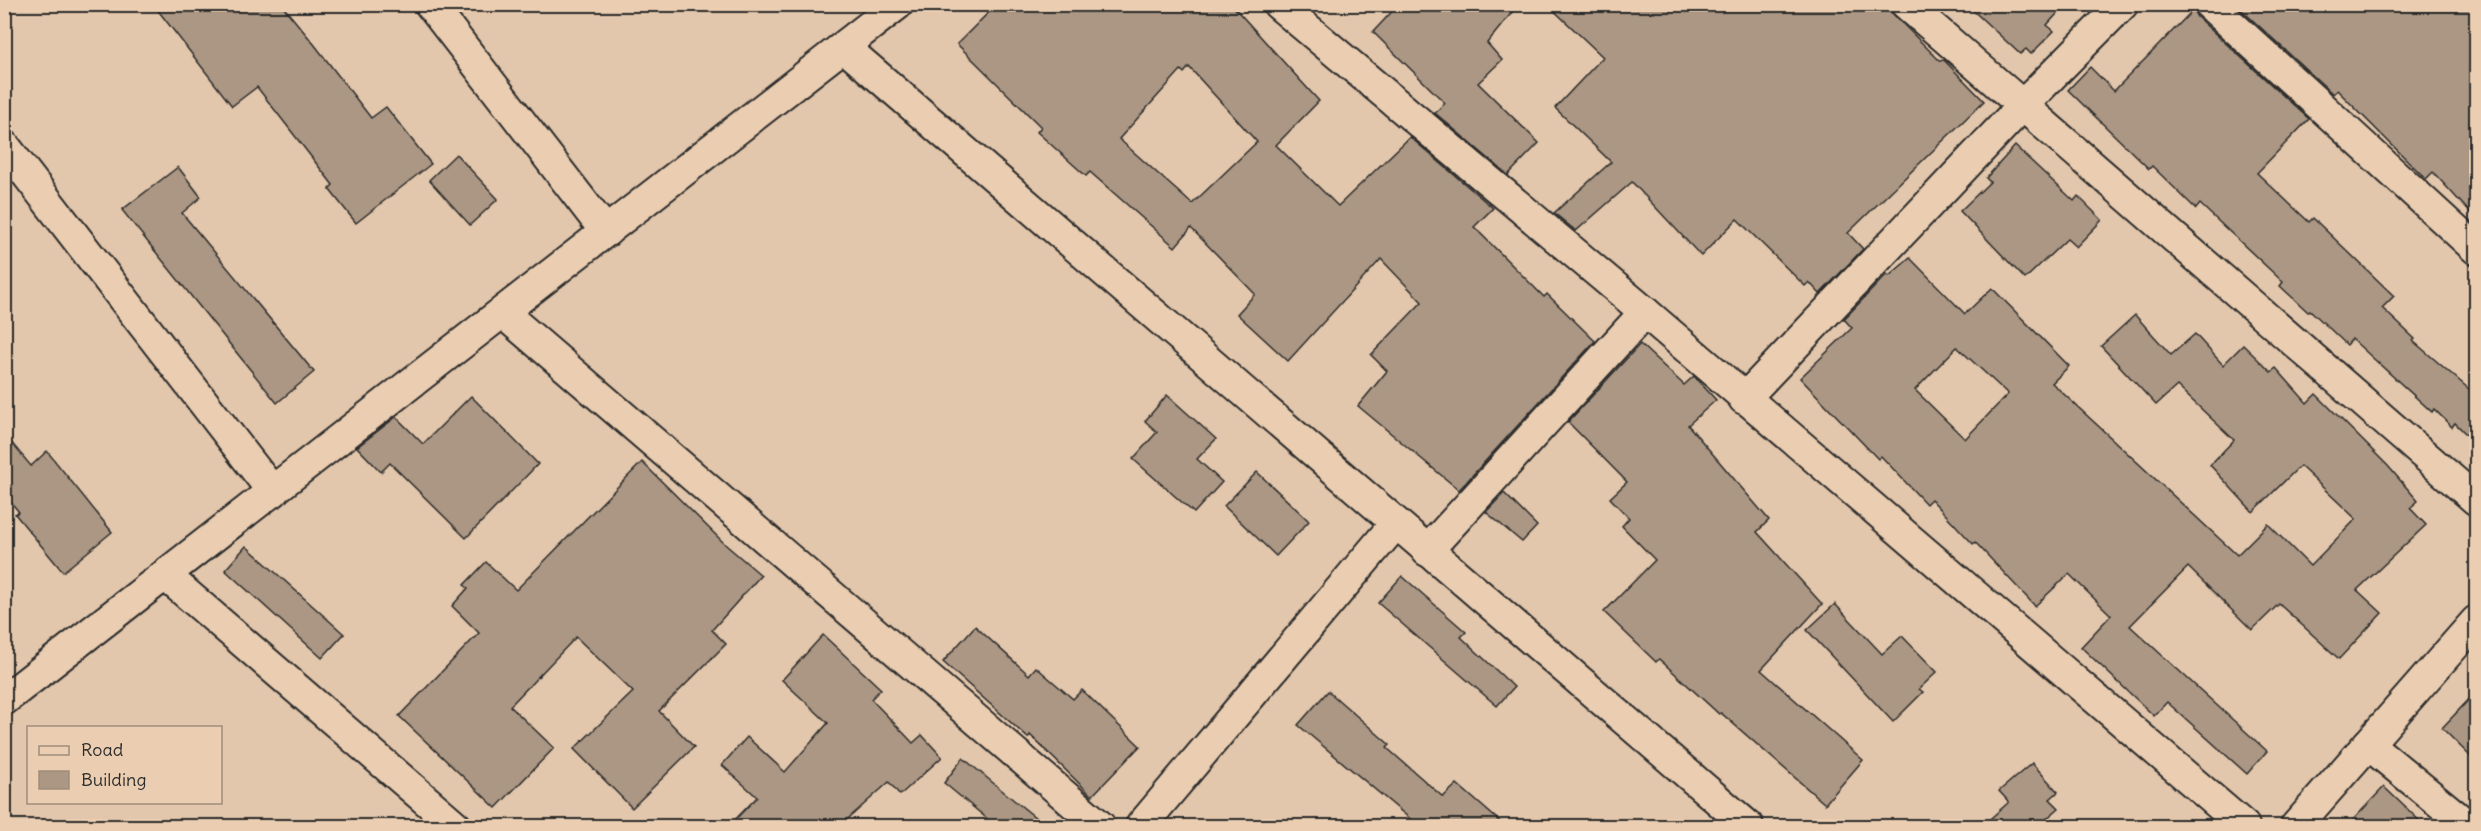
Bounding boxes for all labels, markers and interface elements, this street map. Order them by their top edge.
legend [27,726,222,804]
text: Road [81,738,124,761]
text: Building [81,768,146,791]

